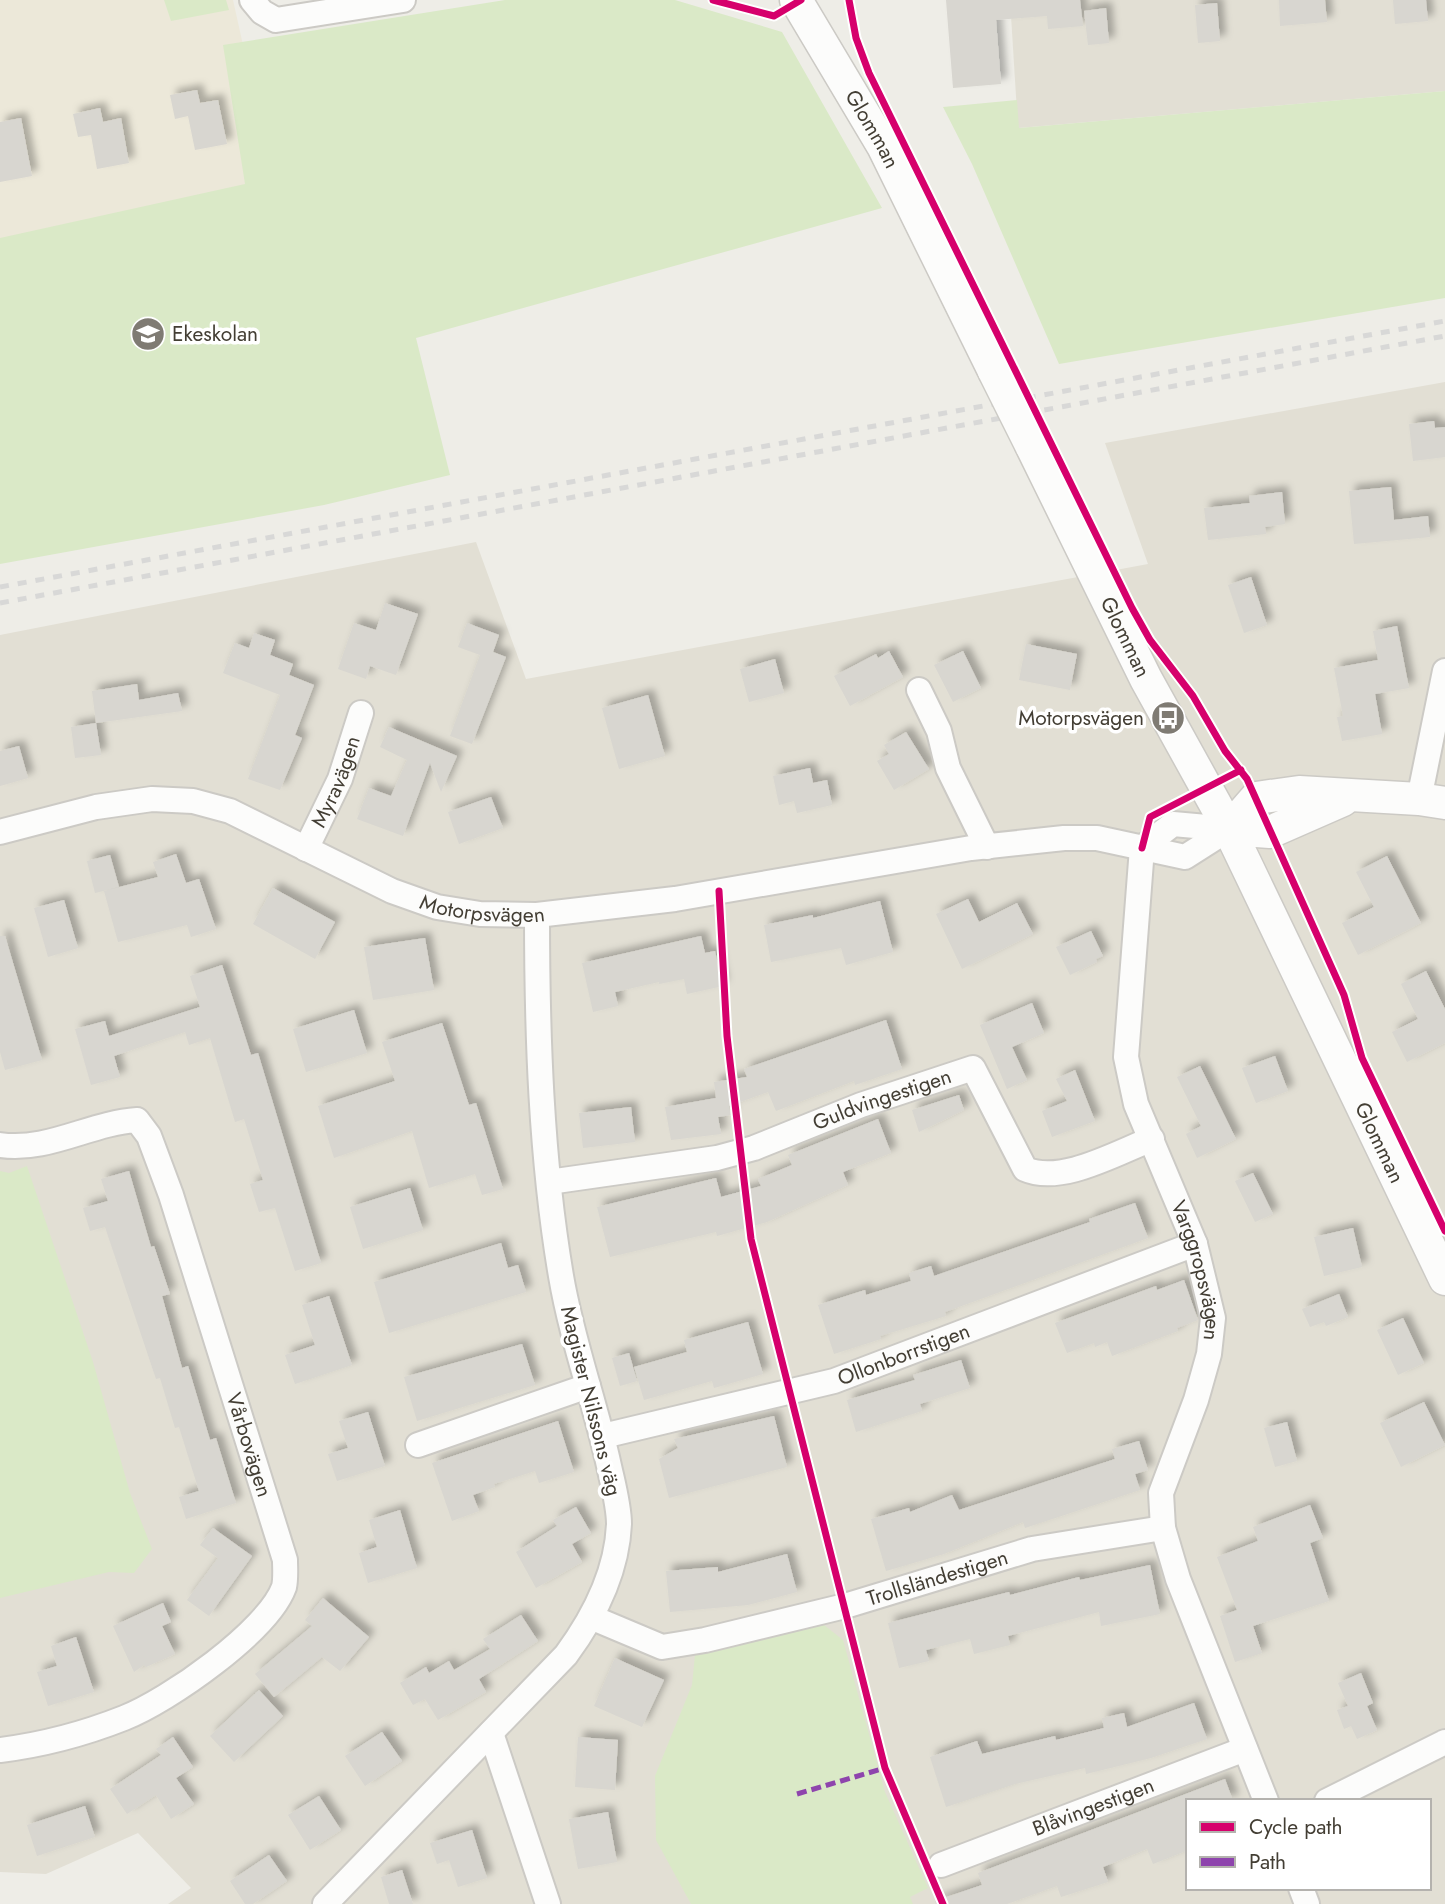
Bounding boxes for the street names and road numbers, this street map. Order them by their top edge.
street label: Glomman [838,84,907,174]
street label: Glomman [1093,592,1158,682]
street label: Myravägen [304,732,368,833]
street label: Motorpsvägen [415,887,546,930]
street label: Guldvingestigen [808,1061,955,1138]
street label: Glomman [1347,1097,1412,1188]
street label: Varggropsvägen [1163,1196,1228,1342]
street label: Magister Nilssons väg [553,1303,629,1499]
street label: Ollonborrstigen [833,1316,974,1393]
street label: Vårbovägen [219,1389,279,1501]
street label: Trollsländestigen [863,1542,1012,1614]
street label: Blåvingestigen [1028,1770,1158,1844]

